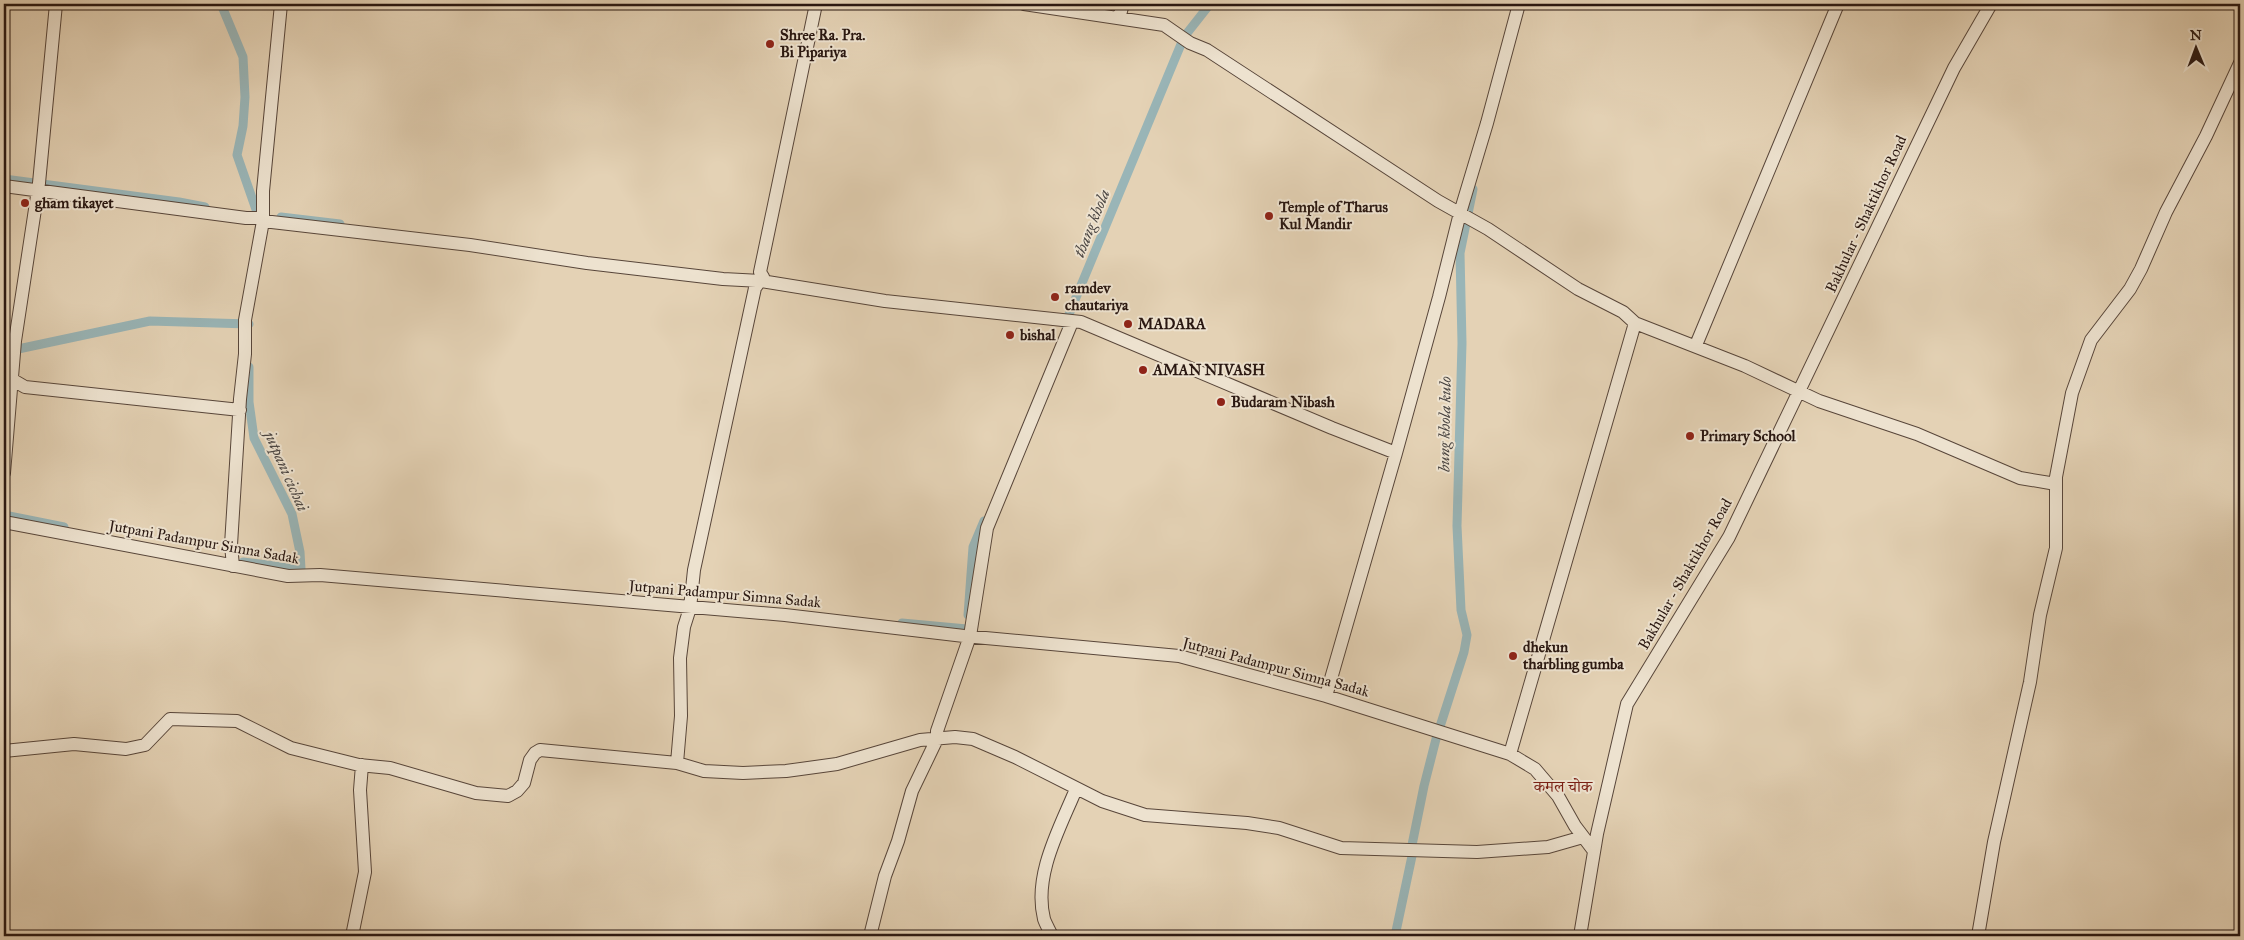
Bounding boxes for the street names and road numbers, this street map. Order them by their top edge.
street label: Bakhular - Shaktikhor Road [1822,132,1911,295]
street label: Bakhular - Shaktikhor Road [1634,495,1736,653]
street label: Jutpani Padampur Simna Sadak [105,516,300,569]
street label: Jutpani Padampur Simna Sadak [626,576,822,612]
street label: Jutpani Padampur Simna Sadak [1178,633,1371,702]

